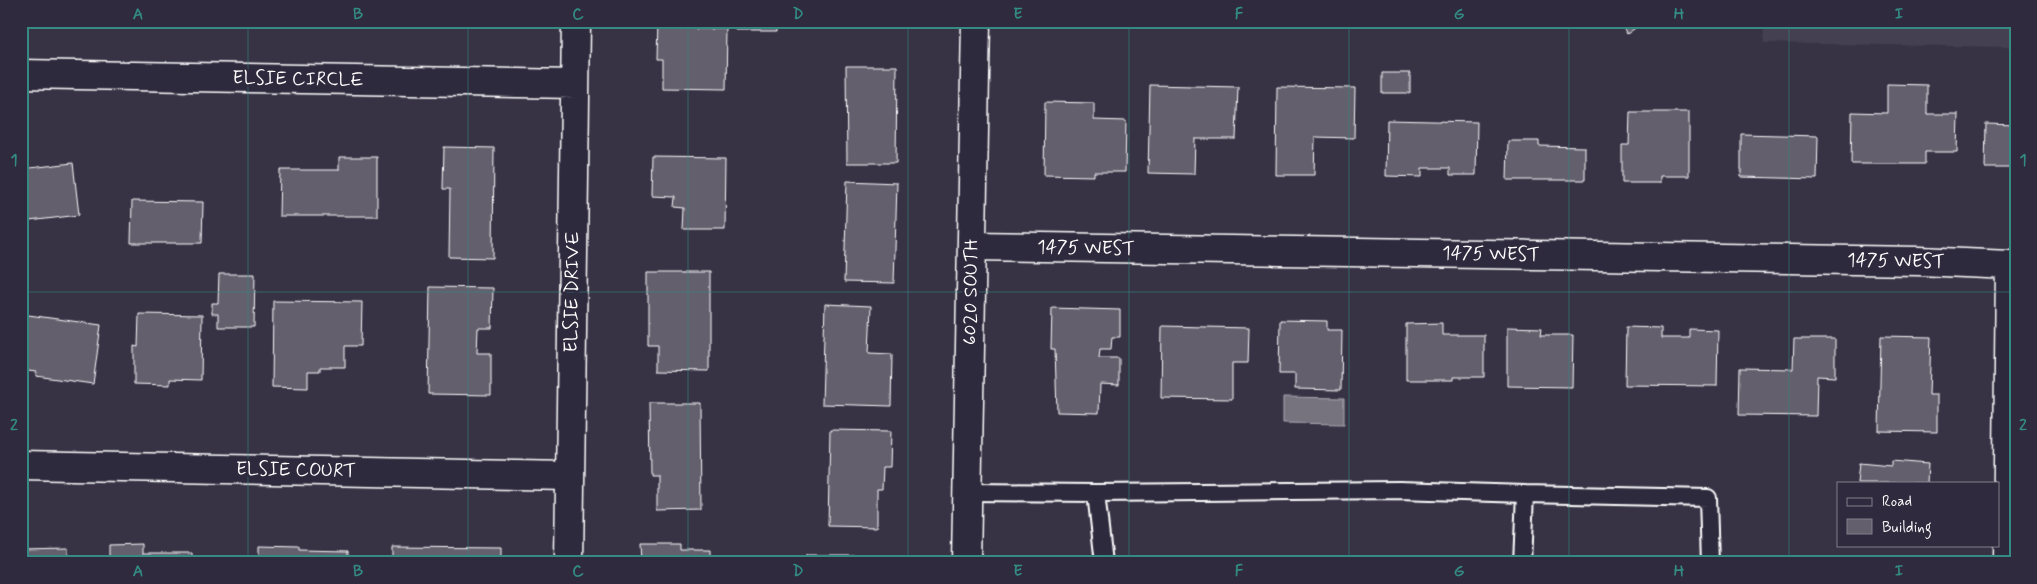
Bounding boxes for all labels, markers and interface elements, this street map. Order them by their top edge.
text: A [133,4,143,25]
text: B [353,4,363,25]
text: C [572,4,584,25]
text: D [792,4,804,25]
text: E [1013,4,1023,25]
text: F [1235,4,1244,25]
text: G [1454,4,1465,25]
text: H [1674,4,1685,25]
text: I [1895,4,1904,25]
street label: ELSIE CIRCLE [232,65,364,93]
text: 1 [10,150,18,171]
text: 1 [2019,150,2027,171]
street label: ELSIE DRIVE [558,231,586,353]
street label: 1475 WEST [1037,235,1135,261]
street label: 6020 SOUTH [958,239,984,345]
street label: 1475 WEST [1442,241,1540,267]
street label: 1475 WEST [1847,248,1945,274]
text: 2 [10,415,18,436]
text: 2 [2019,415,2027,436]
street label: ELSIE COURT [236,456,356,484]
legend [1837,482,2000,546]
text: Road [1882,492,1912,512]
text: Building [1882,518,1932,539]
text: A [133,561,143,582]
text: B [353,561,363,582]
text: C [572,561,584,582]
text: D [792,561,804,582]
text: E [1013,561,1023,582]
text: F [1235,561,1244,582]
text: G [1454,561,1465,582]
text: H [1674,561,1685,582]
text: I [1895,561,1904,582]

